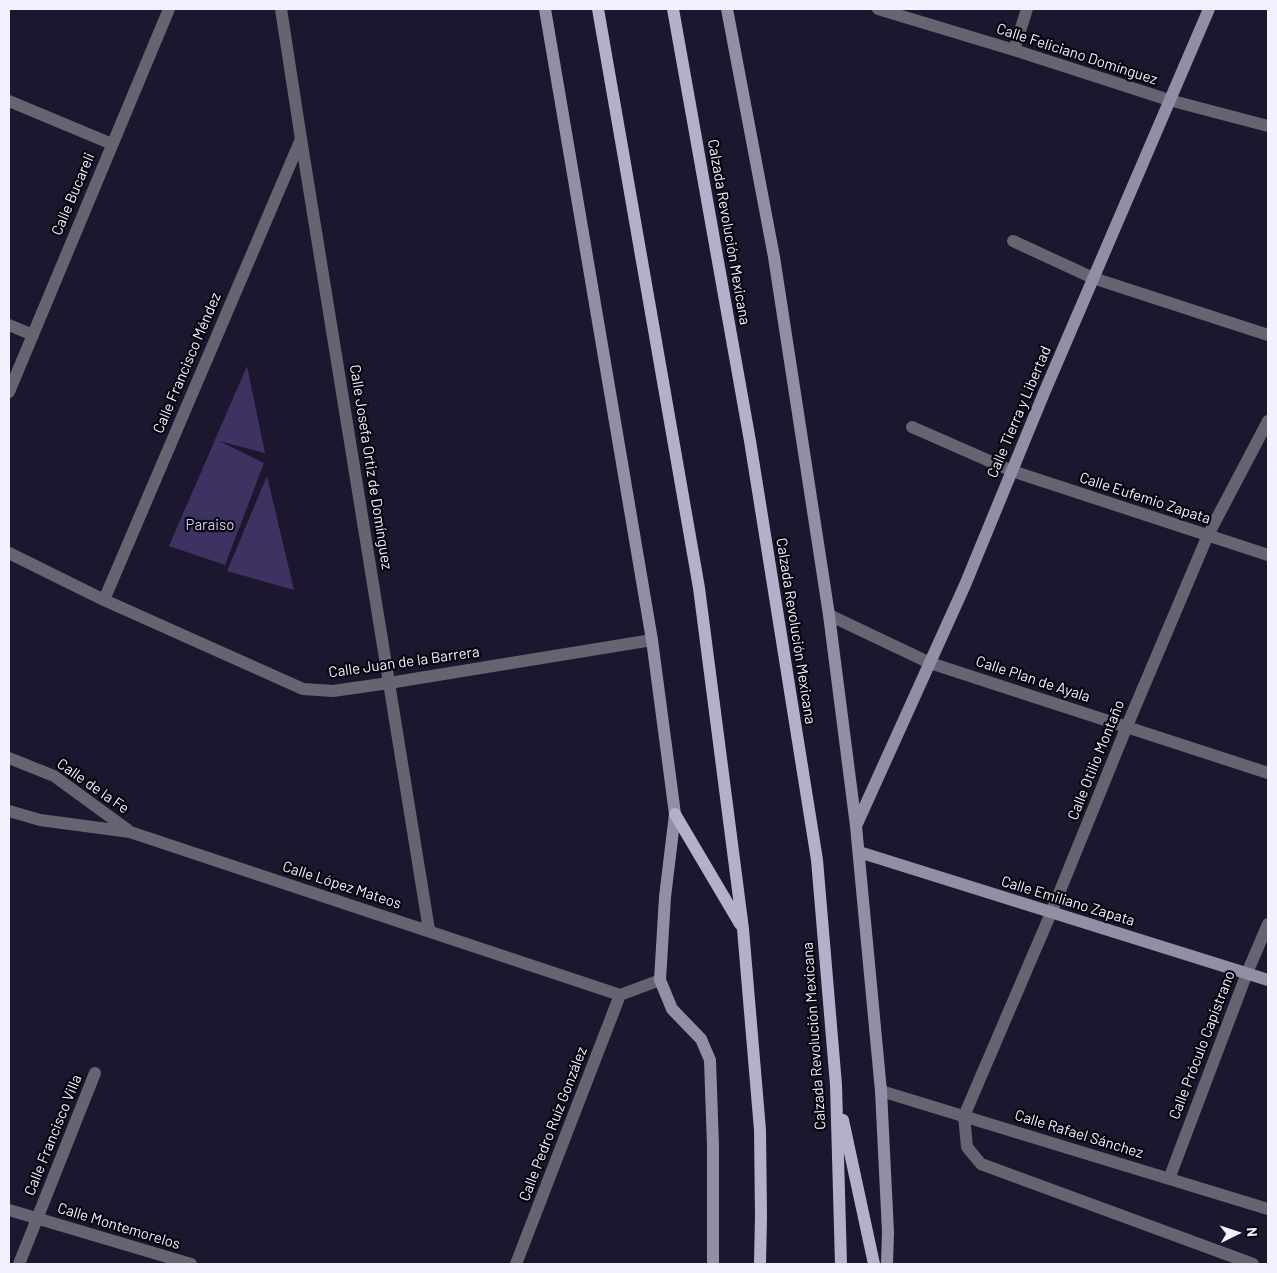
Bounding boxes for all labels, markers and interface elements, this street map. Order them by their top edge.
street label: Calle Feliciano Domínguez [994,19,1160,89]
street label: Calzada Revolución Mexicana [704,138,754,326]
street label: Calle Bucareli [48,150,98,238]
street label: Calle Francisco Méndez [149,290,225,436]
street label: Calle Tierra y Libertad [983,343,1055,481]
street label: Calle Josefa Ortiz de Domínguez [346,363,396,571]
street label: Calle Eufemio Zapata [1077,468,1213,528]
park label: Paraiso [186,516,234,534]
street label: Calzada Revolución Mexicana [772,537,820,725]
street label: Calle Juan de la Barrera [327,642,481,682]
street label: Calle Plan de Ayala [974,652,1092,706]
street label: Calle Otilio Montaño [1064,697,1128,823]
street label: Calle de la Fe [54,755,132,817]
street label: Calle López Mateos [280,857,404,913]
street label: Calle Emiliano Zapata [999,872,1137,930]
street label: Calzada Revolución Mexicana [798,941,830,1131]
street label: Calle Próculo Capistrano [1165,968,1239,1122]
street label: Calle Pedro Ruíz González [515,1044,591,1204]
street label: Calle Francisco Villa [20,1072,86,1198]
street label: Calle Rafael Sánchez [1013,1106,1145,1162]
street label: Calle Montemorelos [55,1199,183,1253]
north arrow [1212,1208,1262,1258]
text: N [1244,1227,1261,1237]

